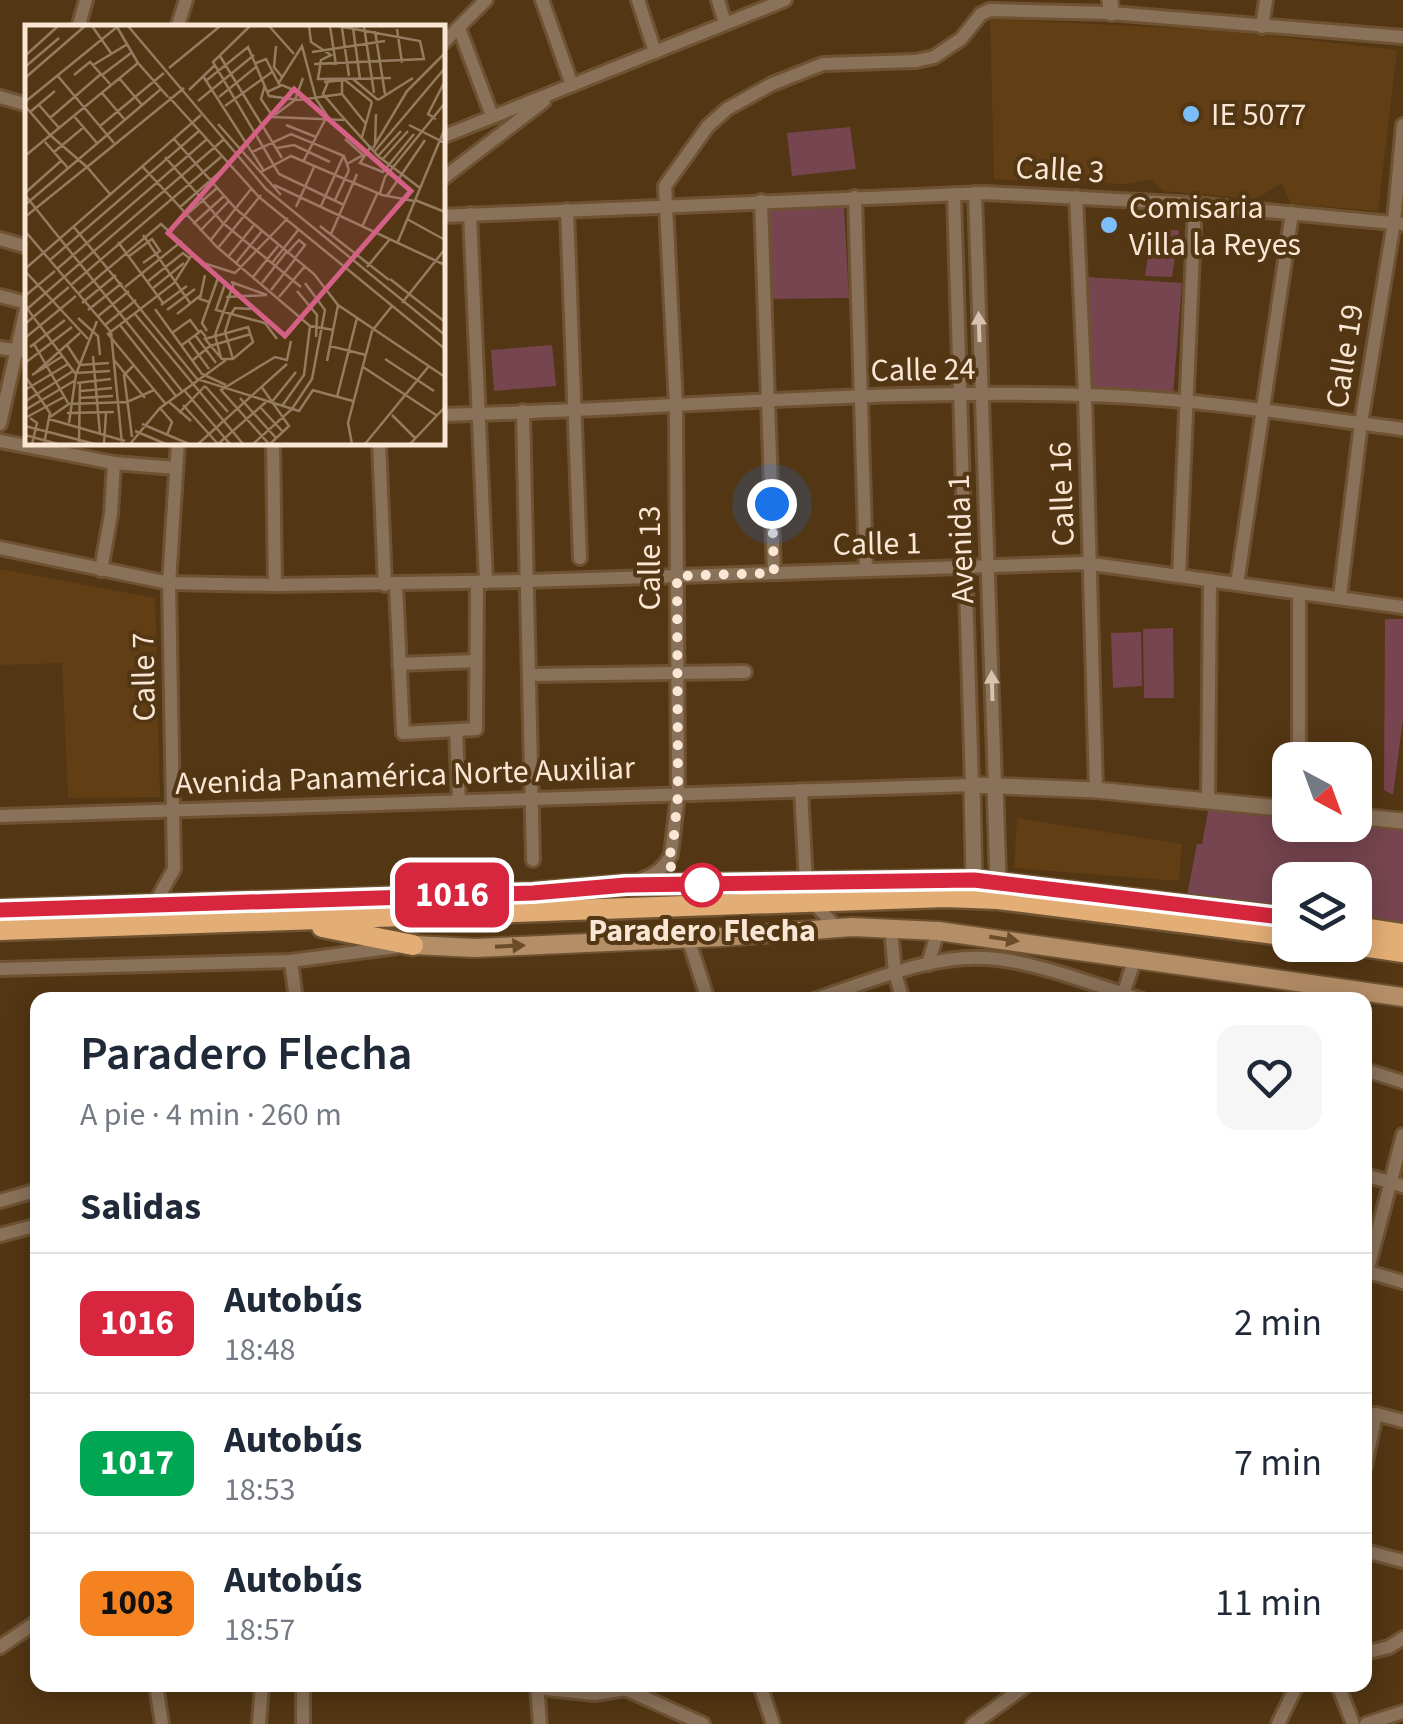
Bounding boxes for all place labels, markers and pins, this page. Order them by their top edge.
place label: IE 5077 [1211,92,1306,138]
marker: IE 5077 [1180,103,1202,125]
place label: Comisaria Villa la Reyes [1129,185,1301,268]
marker: Comisaria Villa la Reyes [1098,214,1120,236]
marker: Paradero Flecha [681,864,723,906]
place label: Paradero Flecha [588,908,816,954]

